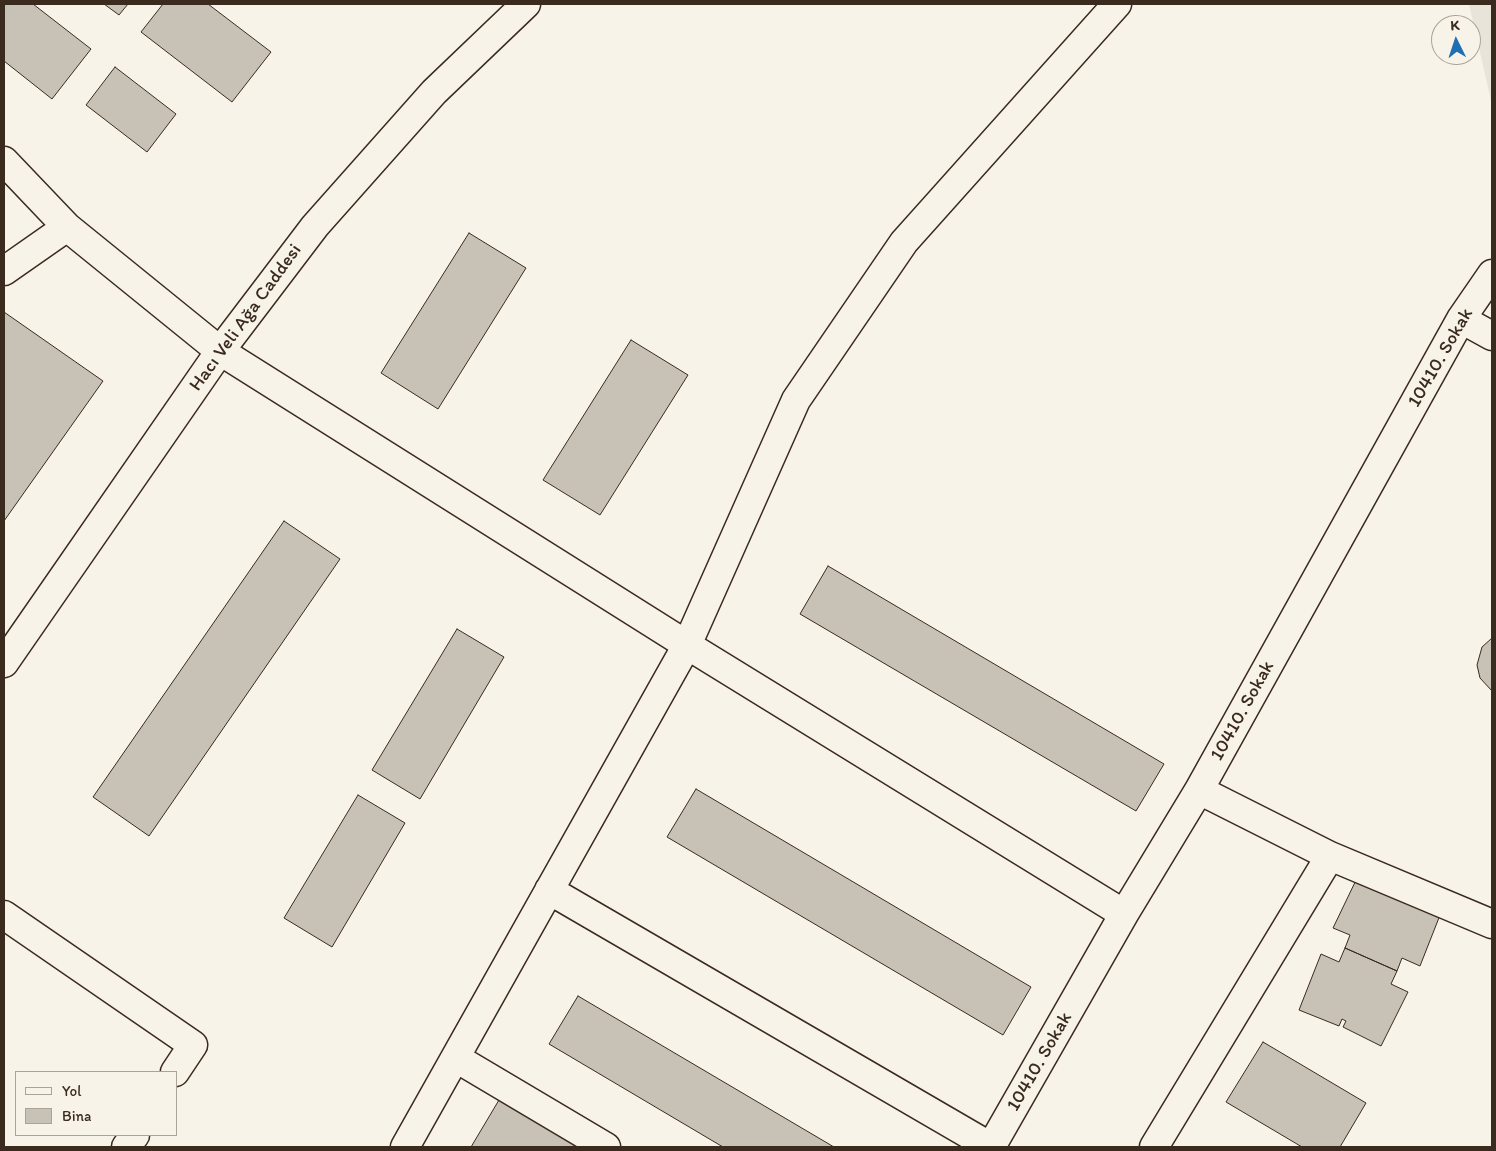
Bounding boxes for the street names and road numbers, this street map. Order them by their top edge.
street label: Hacı Veli Ağa Caddesi [185,240,307,396]
street label: 10410. Sokak [1403,304,1479,412]
street label: 10410. Sokak [1206,657,1280,765]
street label: 10410. Sokak [1002,1008,1078,1116]

